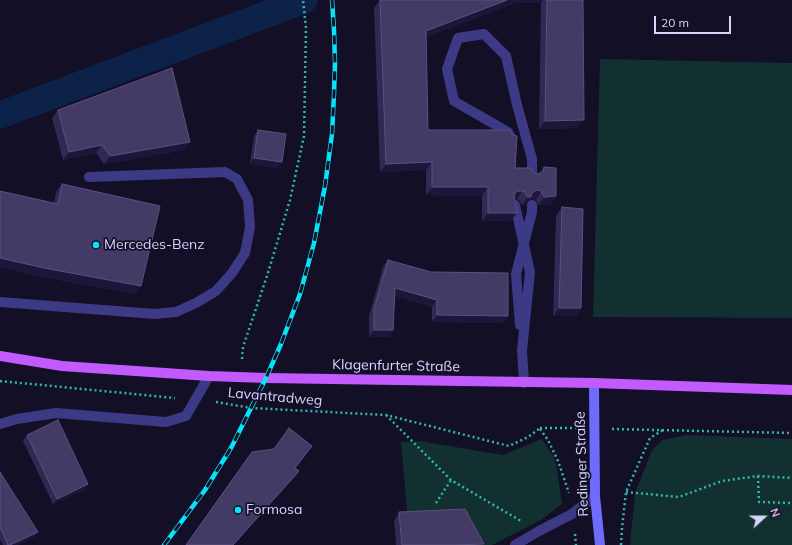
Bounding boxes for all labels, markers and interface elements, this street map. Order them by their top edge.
scale bar [656,8,733,34]
text: 20 m [661,15,689,30]
place label: Mercedes-Benz [104,237,205,253]
marker: Mercedes-Benz [91,240,101,250]
street label: Klagenfurter Straße [332,356,460,376]
street label: Lavantradweg [227,385,323,409]
street label: Redinger Straße [572,411,592,517]
north arrow [744,497,784,537]
place label: Formosa [246,502,302,518]
marker: Formosa [233,505,243,515]
text: N [767,506,783,519]

